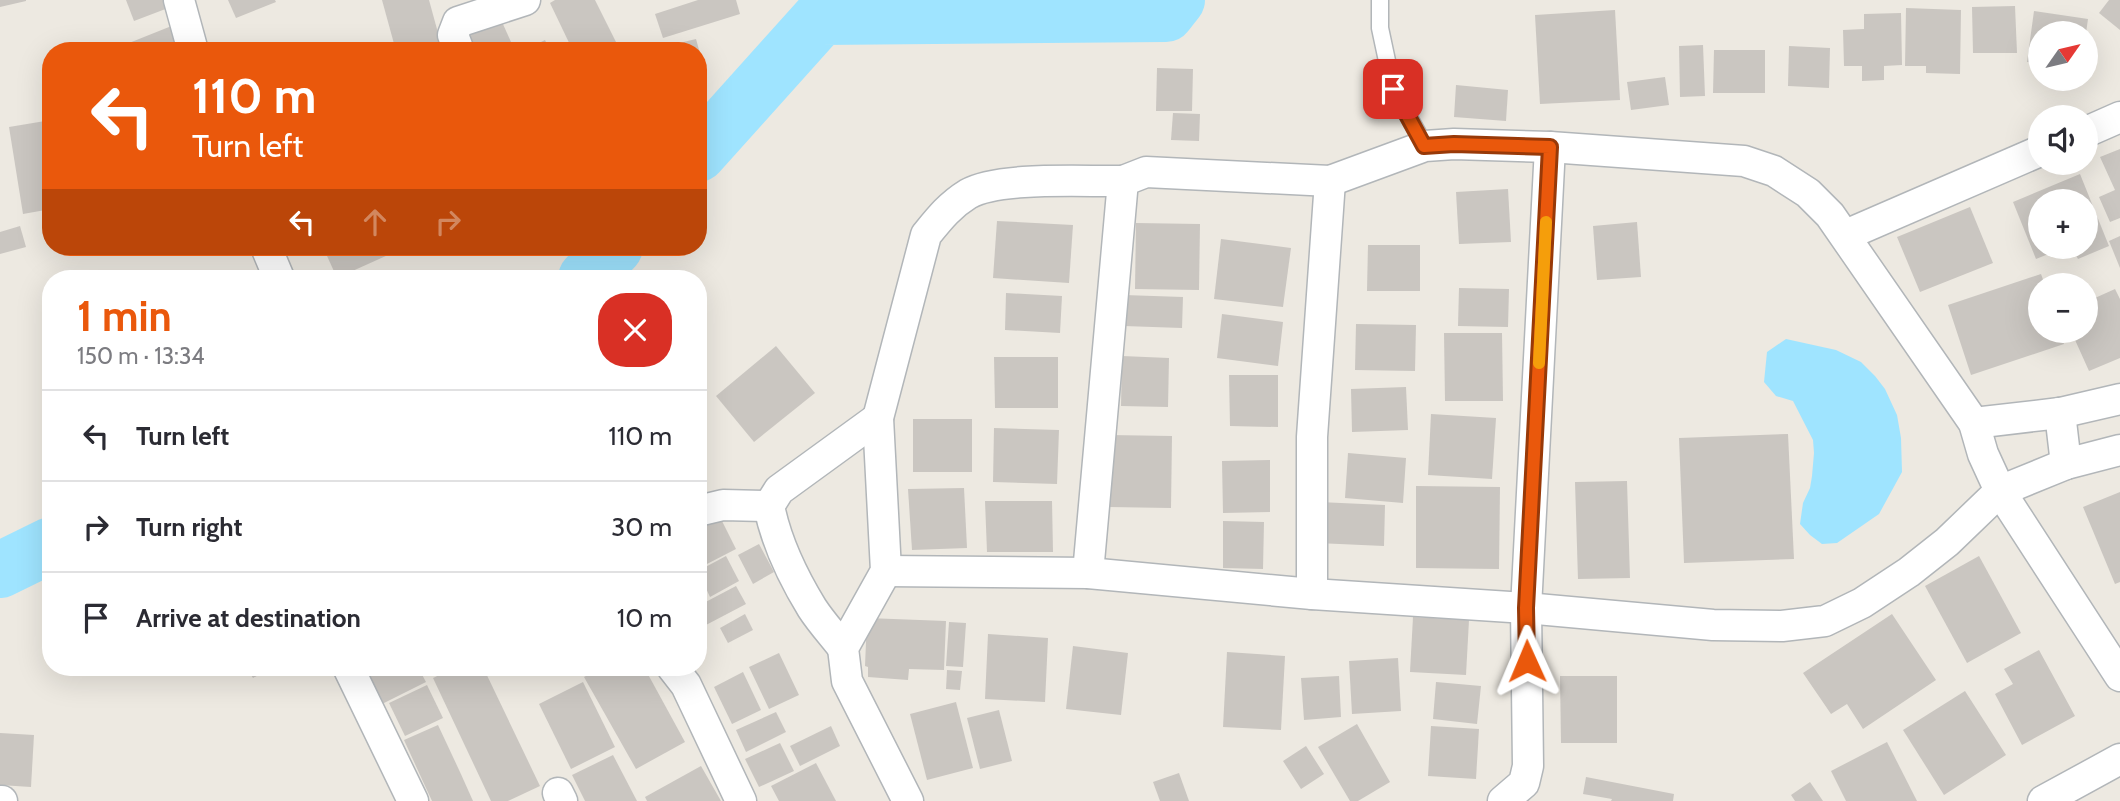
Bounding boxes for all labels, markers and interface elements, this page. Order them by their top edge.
north arrow [2028,21,2098,91]
map controls [2028,21,2098,343]
pin [1363,59,1423,119]
text: 110 m [192,66,316,125]
icon: left [77,70,168,161]
icon: arrive [1374,70,1412,108]
button: sound [2028,105,2098,175]
text: Turn left [192,126,303,165]
button: + [2028,189,2098,259]
icon: left [283,203,321,241]
icon: ahead [356,203,394,241]
icon: right [429,203,467,241]
button: − [2028,273,2098,343]
text: 1 min [77,290,172,342]
button: close [598,293,672,367]
text: 150 m · 13:34 [77,342,205,370]
icon: left [77,417,115,455]
text: Turn left [136,420,229,452]
text: 110 m [608,420,672,452]
icon: right [77,508,115,546]
text: Turn right [136,511,242,543]
text: 30 m [611,511,672,543]
icon: arrive [77,599,115,637]
text: Arrive at destination [136,602,361,634]
text: 10 m [617,602,672,634]
position arrow [1490,624,1564,698]

